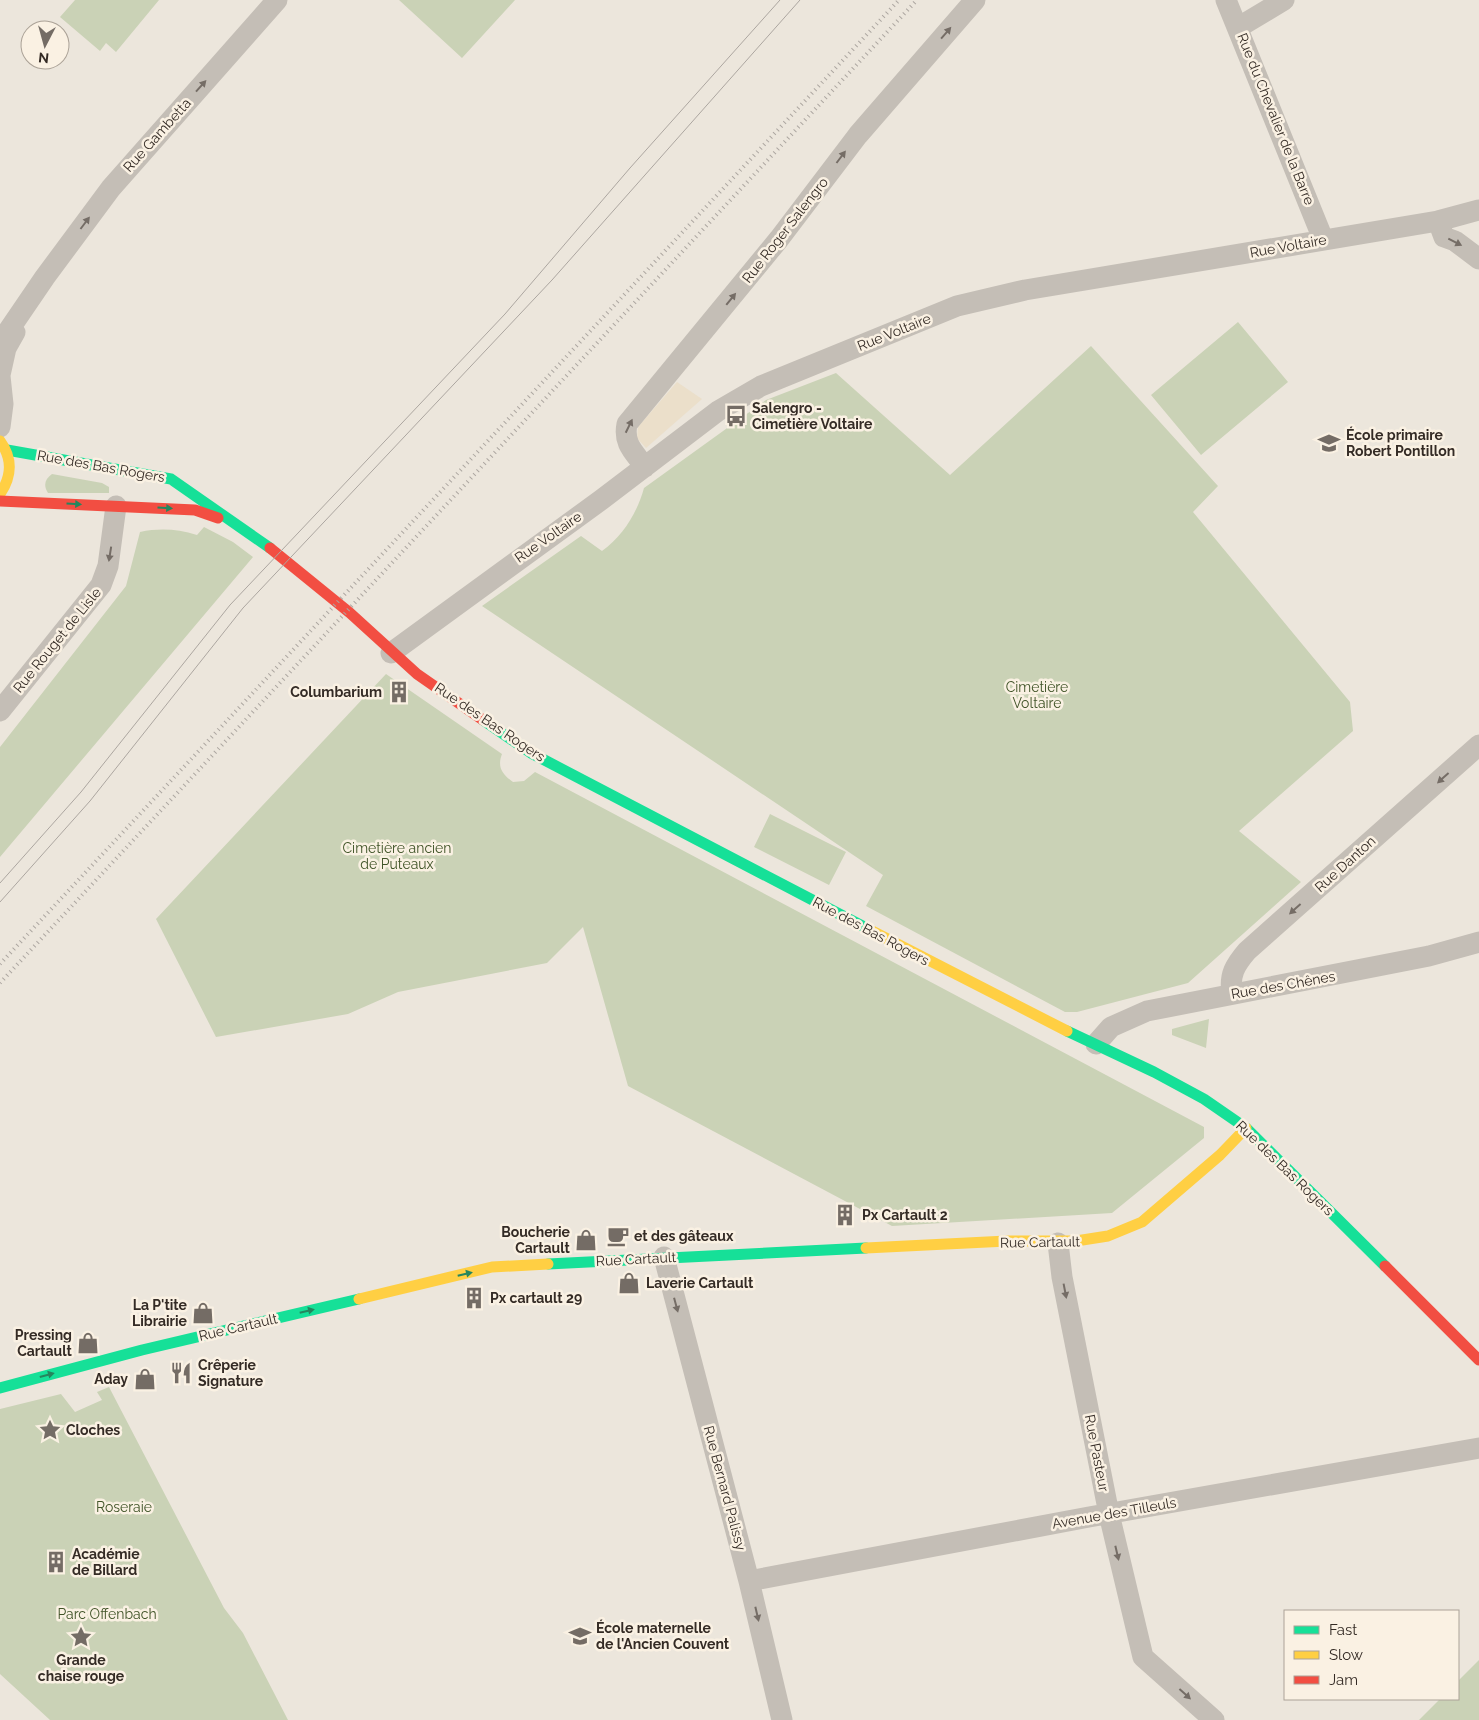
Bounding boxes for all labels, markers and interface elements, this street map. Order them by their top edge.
north arrow [20,20,70,70]
one-way arrow [940,28,952,40]
street label: Rue du Chevalier de la Barre [1234,31,1318,207]
text: N [37,49,50,66]
one-way arrow [196,79,207,92]
street label: Rue Gambetta [120,95,194,175]
one-way arrow [836,151,847,164]
street label: Rue Roger Salengro [739,174,831,286]
one-way arrow [80,216,90,230]
street label: Rue Voltaire [1248,231,1328,261]
one-way arrow [1447,238,1462,246]
one-way arrow [725,293,736,306]
street label: Rue Voltaire [855,310,933,354]
place label: Salengro - Cimetière Voltaire [752,400,873,432]
bus stop icon: Salengro - Cimetière Voltaire [723,403,749,429]
one-way arrow [625,418,633,433]
place label: École primaire Robert Pontillon [1346,426,1455,459]
school or university icon: École primaire Robert Pontillon [1316,430,1342,456]
street label: Rue des Bas Rogers [36,447,166,485]
one-way arrow [66,500,82,508]
one-way arrow [157,505,173,513]
street label: Rue Voltaire [512,508,584,566]
one-way arrow [106,547,114,563]
street label: Rue Rouget de Lisle [10,584,104,696]
building icon: Columbarium [386,679,412,705]
street label: Rue des Bas Rogers [432,679,548,765]
park label: Cimetière Voltaire [1006,679,1068,711]
place label: Columbarium [290,684,382,700]
one-way arrow [1436,772,1449,783]
street label: Rue Danton [1311,833,1379,895]
park label: Cimetière ancien de Puteaux [342,840,452,872]
street label: Rue des Bas Rogers [810,894,932,969]
one-way arrow [1289,903,1301,915]
street label: Rue des Chênes [1230,968,1337,1002]
street label: Rue des Bas Rogers [1233,1117,1337,1219]
building icon: Px Cartault 2 [832,1202,858,1228]
place label: Px Cartault 2 [862,1207,948,1223]
cafe icon: et des gâteaux [605,1223,631,1249]
place label: Boucherie Cartault [501,1224,571,1256]
shop icon: Boucherie Cartault [573,1227,599,1253]
place label: et des gâteaux [634,1228,734,1244]
street label: Rue Cartault [1000,1233,1081,1251]
street label: Rue Cartault [595,1249,677,1269]
one-way arrow [457,1270,472,1278]
shop icon: Laverie Cartault [616,1270,642,1296]
place label: Laverie Cartault [646,1275,754,1291]
one-way arrow [1061,1284,1069,1300]
building icon: Px cartault 29 [461,1285,487,1311]
place label: Px cartault 29 [490,1290,582,1306]
place label: La P'tite Librairie [132,1297,188,1329]
one-way arrow [672,1297,680,1312]
shop icon: La P'tite Librairie [190,1300,216,1326]
one-way arrow [299,1307,314,1315]
street label: Rue Cartault [197,1310,279,1344]
place label: Pressing Cartault [15,1327,73,1359]
shop icon: Pressing Cartault [75,1330,101,1356]
place label: Crêperie Signature [198,1357,264,1389]
restaurant icon: Crêperie Signature [168,1360,194,1386]
shop icon: Aday [132,1366,158,1392]
one-way arrow [39,1371,55,1379]
place label: Aday [94,1371,128,1387]
street label: Rue Pasteur [1082,1413,1112,1493]
place icon: Cloches [37,1417,63,1443]
place label: Cloches [66,1422,120,1438]
street label: Rue Bernard Palissy [701,1424,749,1553]
street label: Avenue des Tilleuls [1051,1494,1178,1532]
park label: Roseraie [96,1499,152,1515]
place label: Académie de Billard [72,1546,140,1578]
one-way arrow [1113,1546,1121,1561]
building icon: Académie de Billard [43,1549,69,1575]
park label: Parc Offenbach [57,1606,157,1622]
one-way arrow [753,1607,761,1622]
legend [1284,1610,1459,1700]
place label: École maternelle de l'Ancien Couvent [596,1619,730,1652]
text: Fast [1329,1621,1357,1639]
school or university icon: École maternelle de l'Ancien Couvent [567,1623,593,1649]
place icon: Grande chaise rouge [68,1624,94,1650]
text: Slow [1329,1646,1363,1664]
place label: Grande chaise rouge [38,1652,125,1684]
text: Jam [1329,1671,1358,1689]
one-way arrow [1178,1688,1190,1700]

